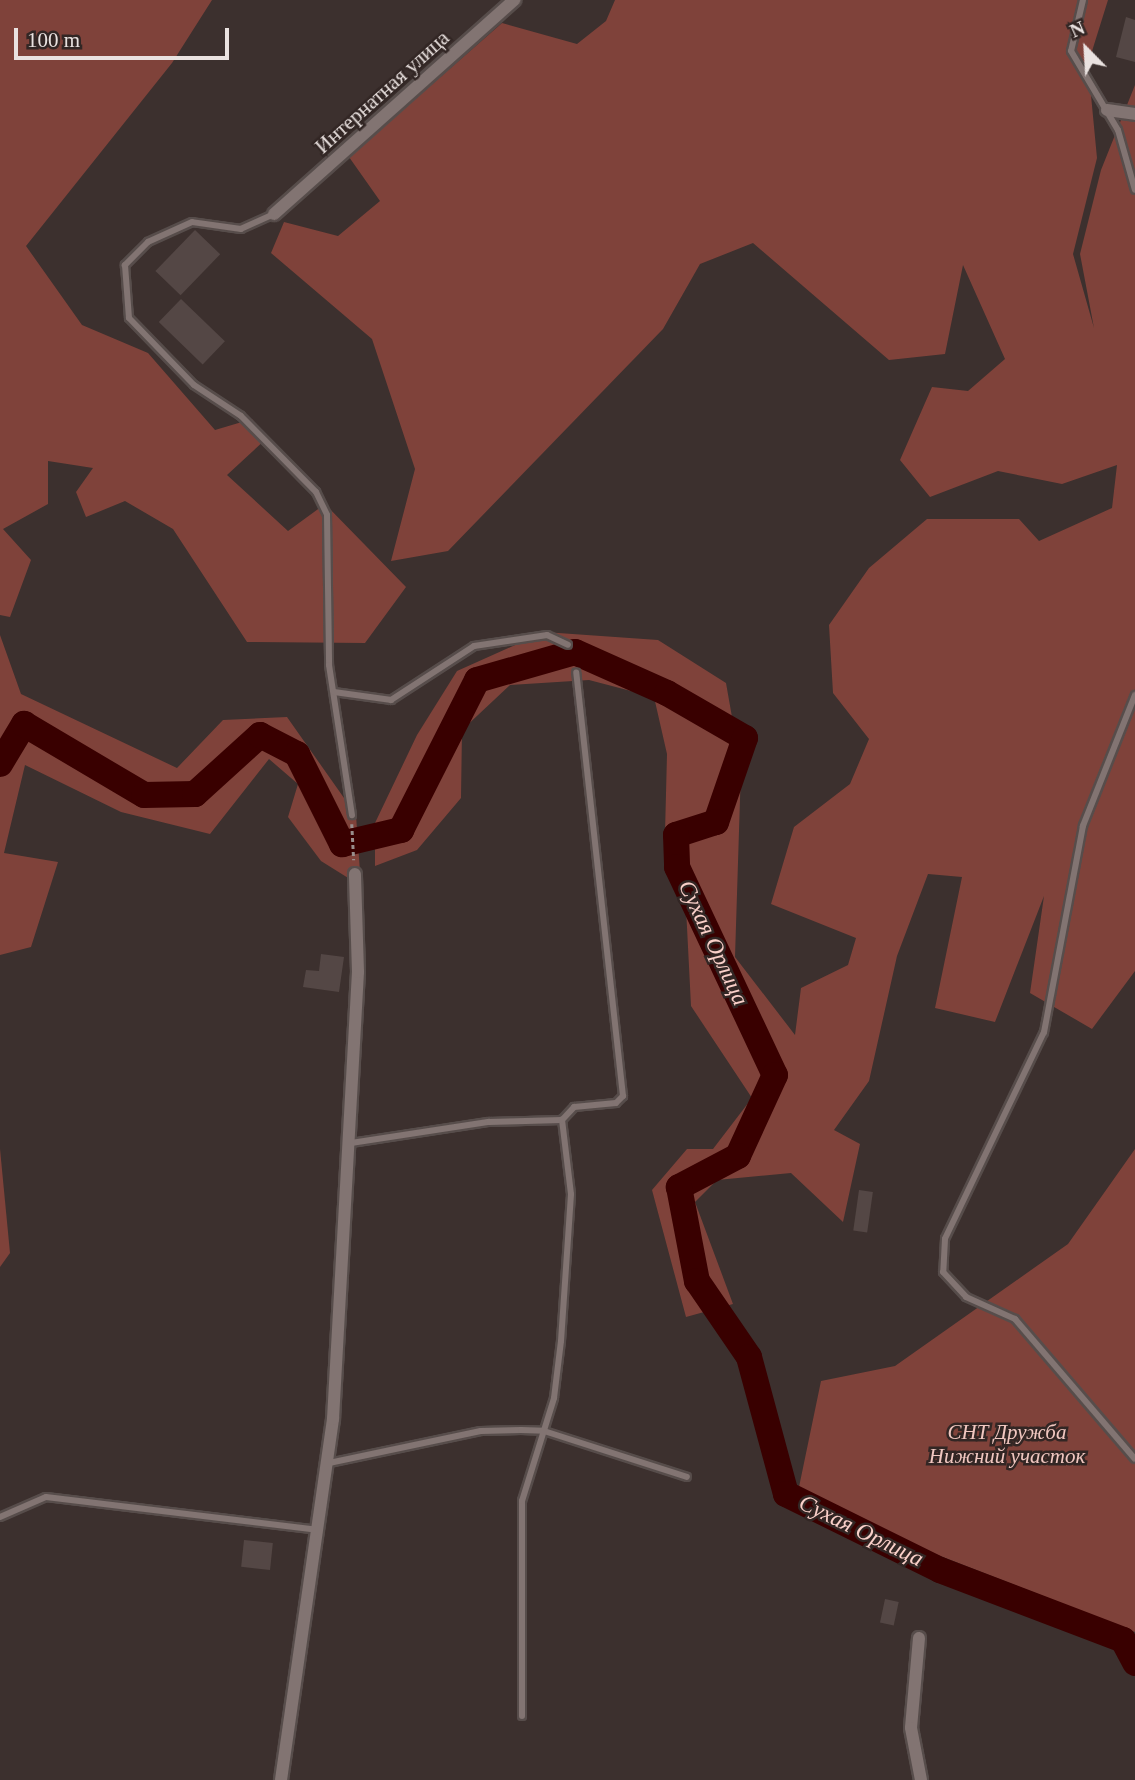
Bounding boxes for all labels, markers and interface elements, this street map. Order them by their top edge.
scale bar [18,14,233,58]
north arrow [1051,14,1121,84]
text: N [1067,17,1088,42]
street label: Интернатная улица [310,25,454,159]
text: 100 m [27,28,80,52]
water label: Сухая Орлица [672,876,754,1010]
park label: СНТ Дружба Нижний участок [929,1419,1085,1469]
water label: Сухая Орлица [794,1489,928,1573]

